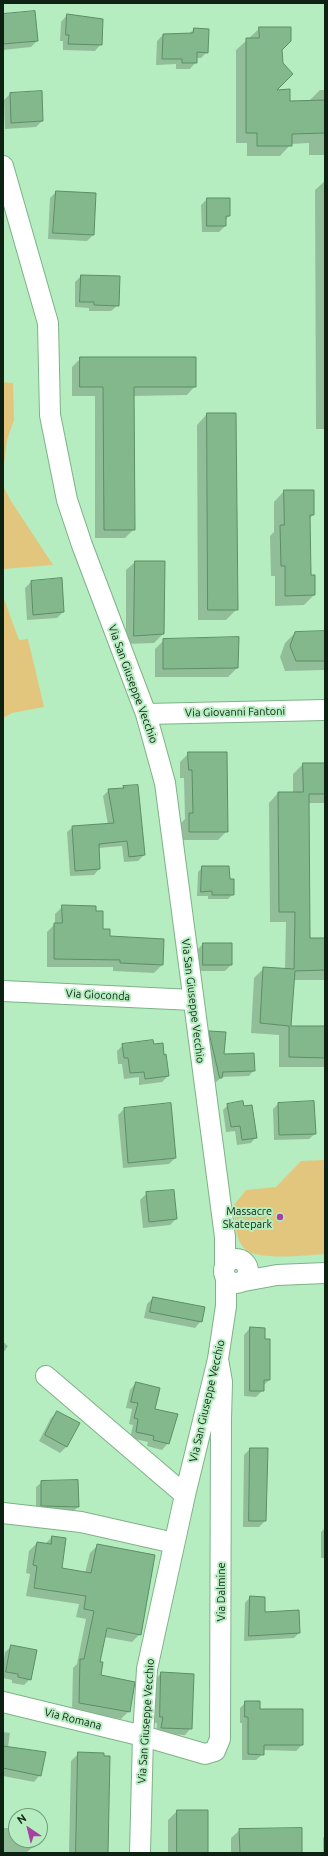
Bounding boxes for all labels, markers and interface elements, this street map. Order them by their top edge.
street label: Via San Giuseppe Vecchio [105,623,161,745]
street label: Via Giovanni Fantoni [185,705,285,719]
street label: Via San Giuseppe Vecchio [179,938,207,1064]
street label: Via Gioconda [65,987,131,1003]
place label: Massacre Skatepark [223,1204,272,1230]
marker: Massacre Skatepark [275,1212,285,1222]
street label: Via San Giuseppe Vecchio [186,1339,228,1463]
street label: Via Dalmine [214,1562,228,1622]
street label: Via San Giuseppe Vecchio [135,1658,157,1784]
street label: Via Romana [43,1706,103,1732]
north arrow [8,1808,48,1848]
text: N [15,1812,28,1826]

